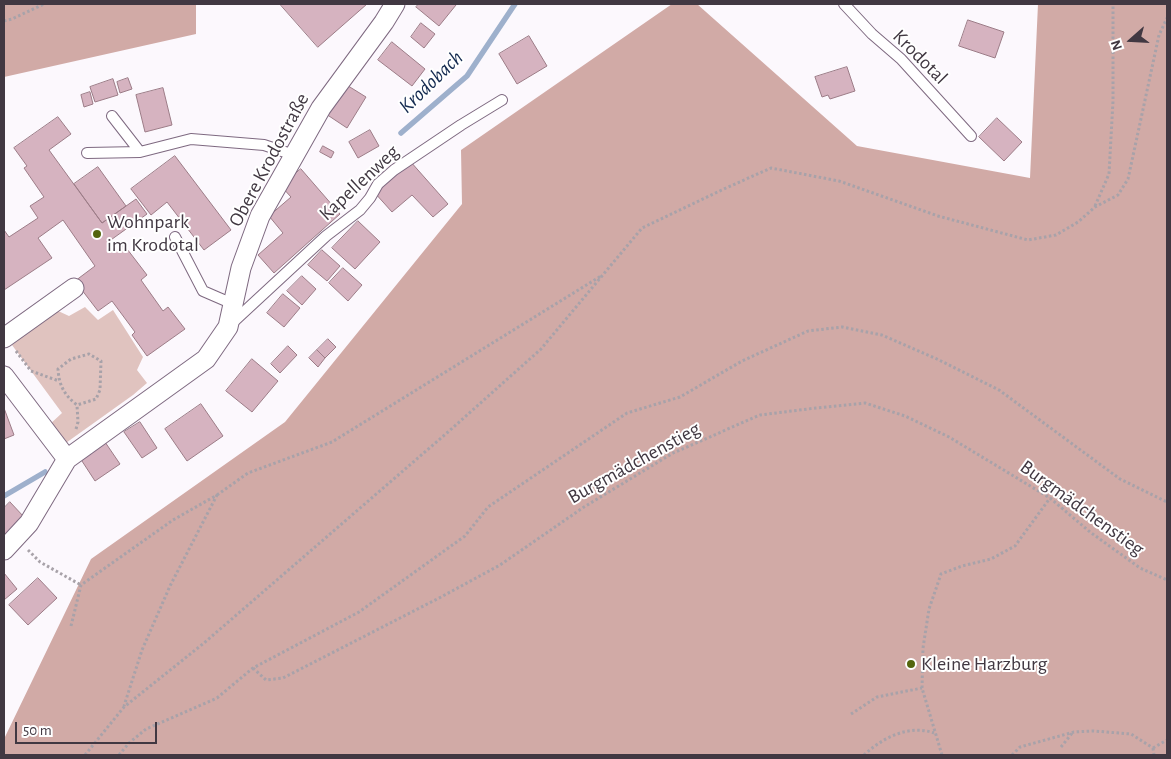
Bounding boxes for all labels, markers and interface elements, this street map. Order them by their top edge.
north arrow [1106,15,1156,65]
street label: Krodotal [888,25,952,89]
text: N [1109,38,1125,52]
water label: Krodobach [394,45,468,119]
street label: Obere Krodostraße [224,89,314,231]
street label: Kapellenweg [314,140,404,226]
place label: Wohnpark im Krodotal [107,210,199,257]
marker: Wohnpark im Krodotal [91,228,103,240]
street label: Burgmädchenstieg [564,417,704,509]
street label: Burgmädchenstieg [1015,455,1149,561]
place label: Kleine Harzburg [921,652,1047,676]
marker: Kleine Harzburg [905,658,917,670]
scale bar [18,712,160,744]
text: 50 m [23,723,52,738]

